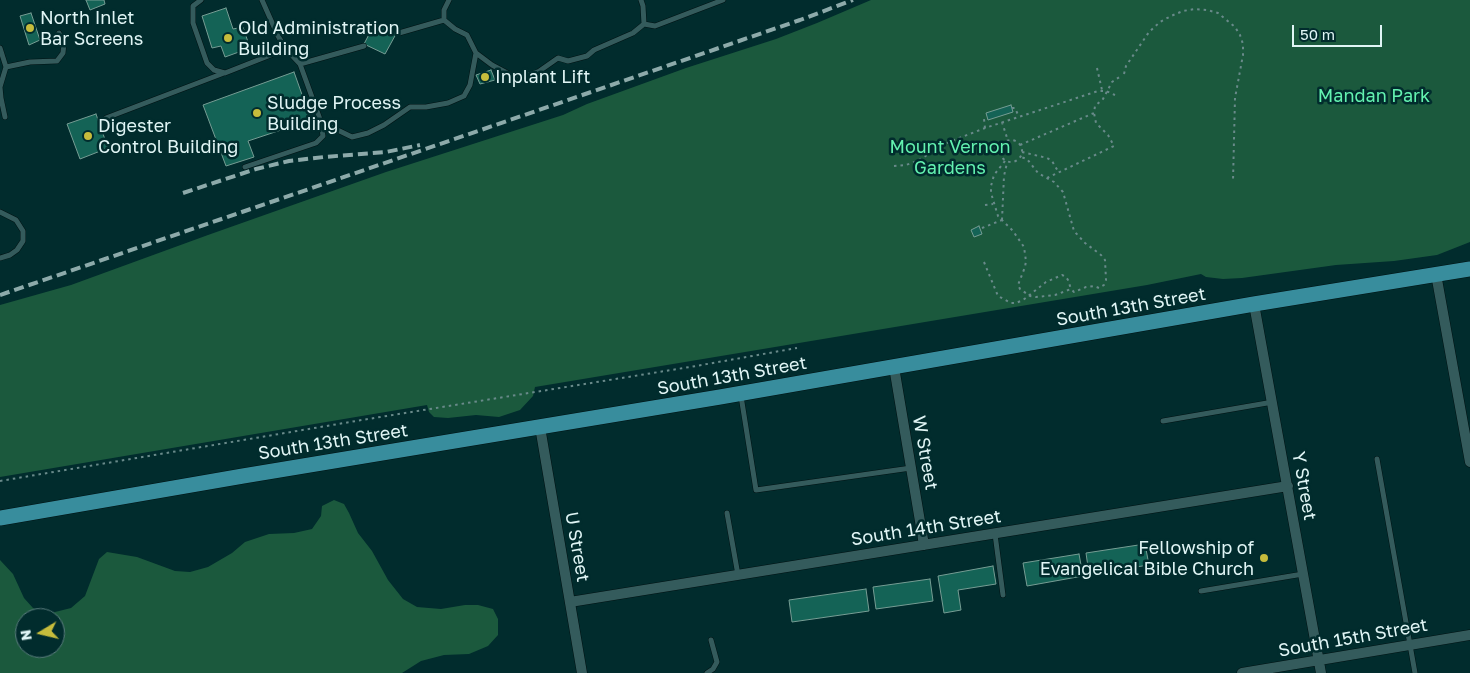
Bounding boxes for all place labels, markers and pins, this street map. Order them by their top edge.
place label: North Inlet Bar Screens [40,7,143,50]
place label: Old Administration Building [238,17,400,59]
marker: North Inlet Bar Screens [24,22,36,34]
marker: Old Administration Building [222,32,234,44]
place label: Inplant Lift [495,66,590,88]
marker: Inplant Lift [479,71,491,83]
place label: Sludge Process Building [267,92,401,134]
marker: Sludge Process Building [251,107,263,119]
place label: Digester Control Building [98,115,238,158]
marker: Digester Control Building [82,130,94,142]
place label: Fellowship of Evangelical Bible Church [1040,537,1254,580]
marker: Fellowship of Evangelical Bible Church [1258,552,1270,564]

